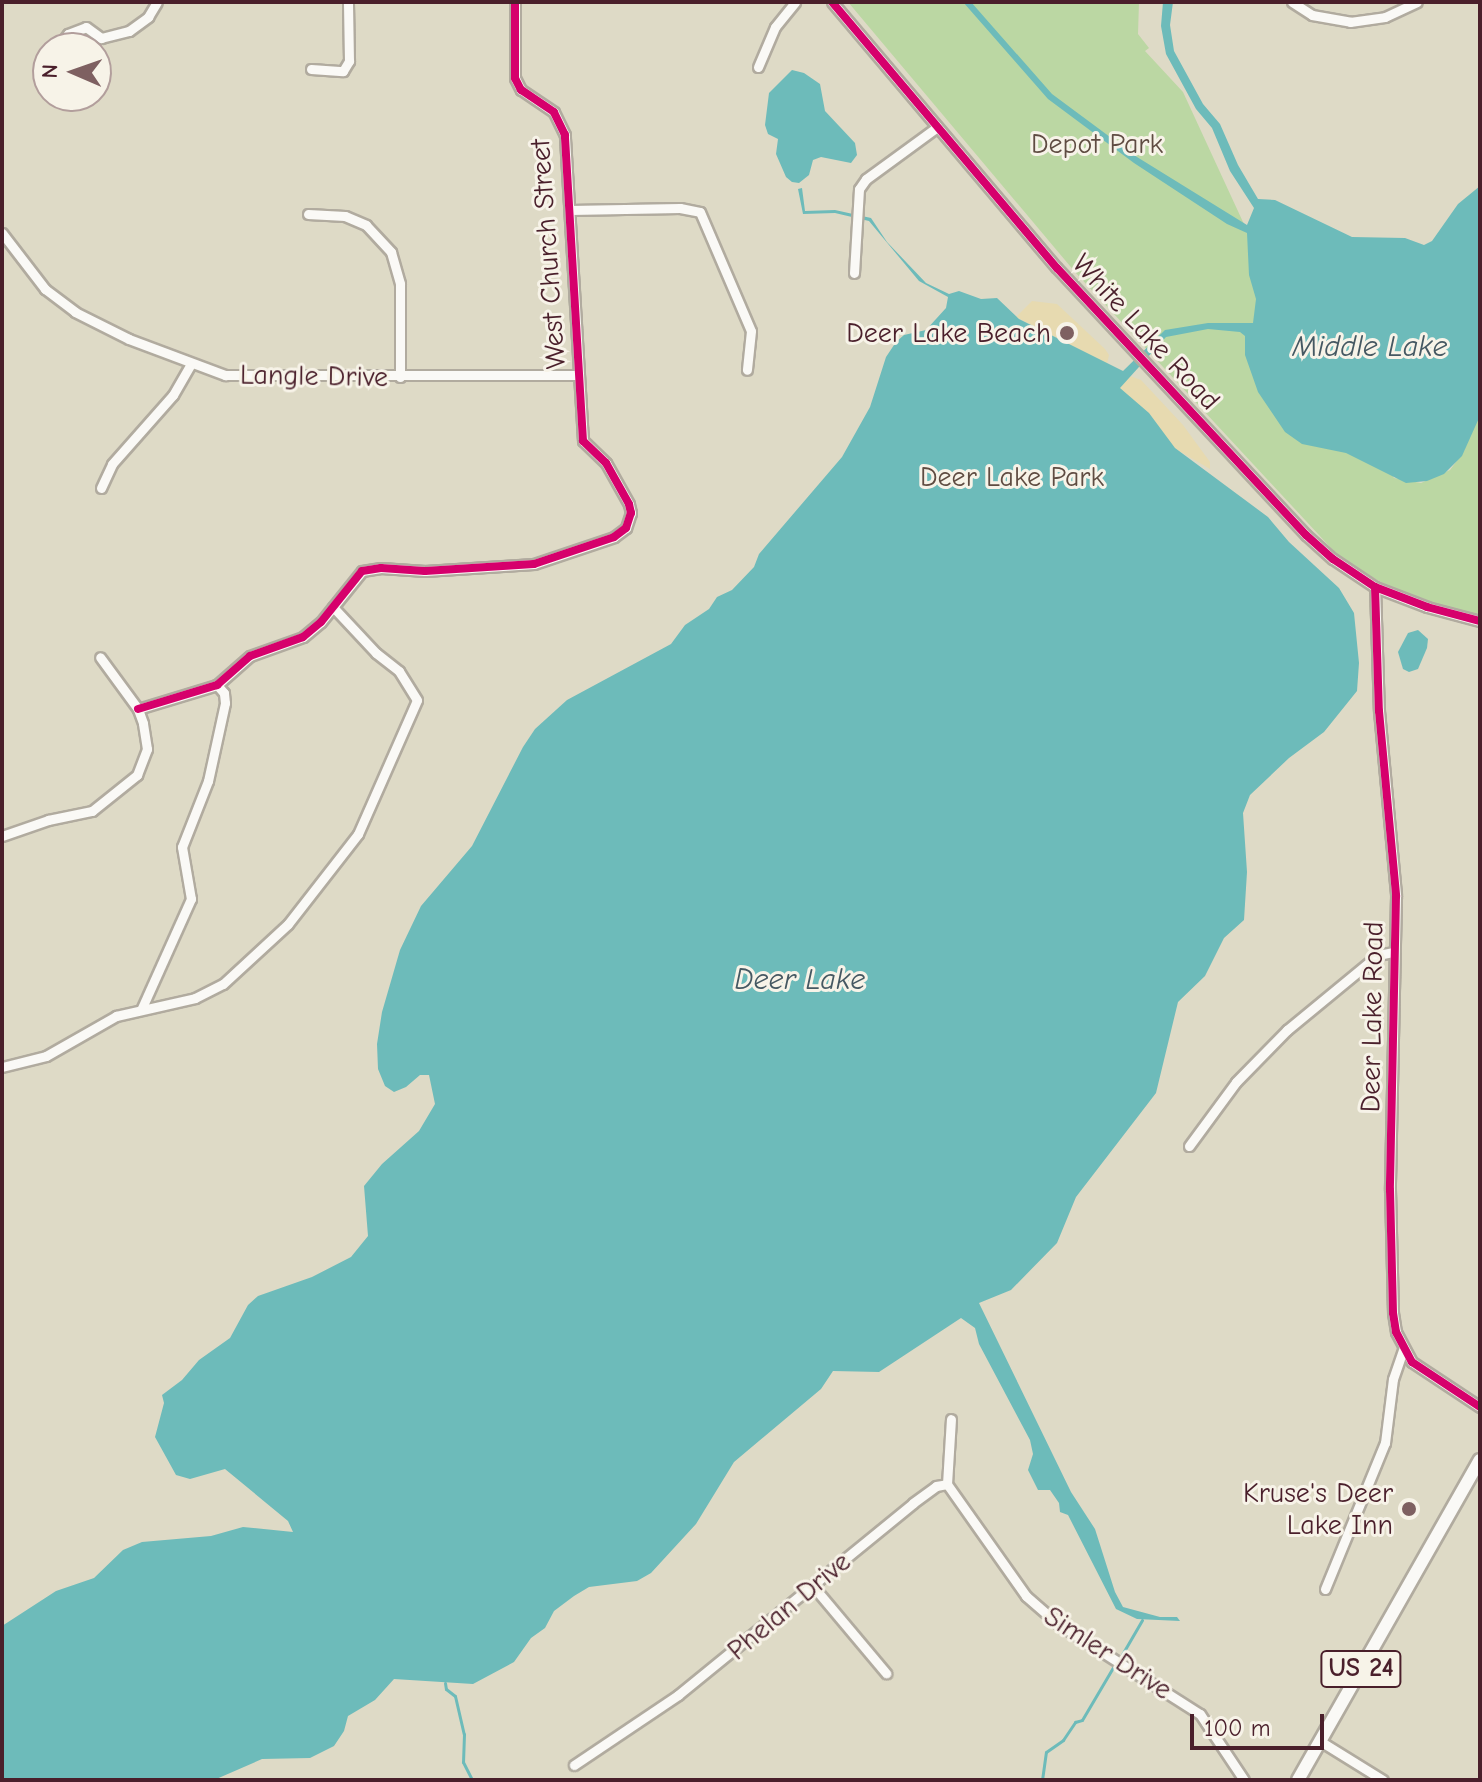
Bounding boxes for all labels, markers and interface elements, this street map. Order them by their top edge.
north arrow [32,32,112,112]
text: N [37,64,63,79]
park label: Depot Park [1031,127,1163,161]
street label: West Church Street [523,138,573,370]
street label: White Lake Road [1065,247,1227,417]
place label: Deer Lake Beach [846,316,1051,350]
marker: Deer Lake Beach [1058,324,1076,342]
water label: Middle Lake [1292,329,1448,365]
street label: Langle Drive [240,358,388,394]
park label: Deer Lake Park [920,460,1104,494]
street label: Deer Lake Road [1354,921,1390,1113]
water label: Deer Lake [735,962,865,998]
place label: Kruse's Deer Lake Inn [1243,1476,1393,1542]
marker: Kruse's Deer Lake Inn [1400,1500,1418,1518]
street label: Phelan Drive [721,1545,857,1667]
street label: Simler Drive [1038,1599,1178,1707]
road number: US 24 [1319,1647,1403,1691]
scale bar [1194,1698,1328,1748]
text: 100 m [1204,1714,1271,1742]

